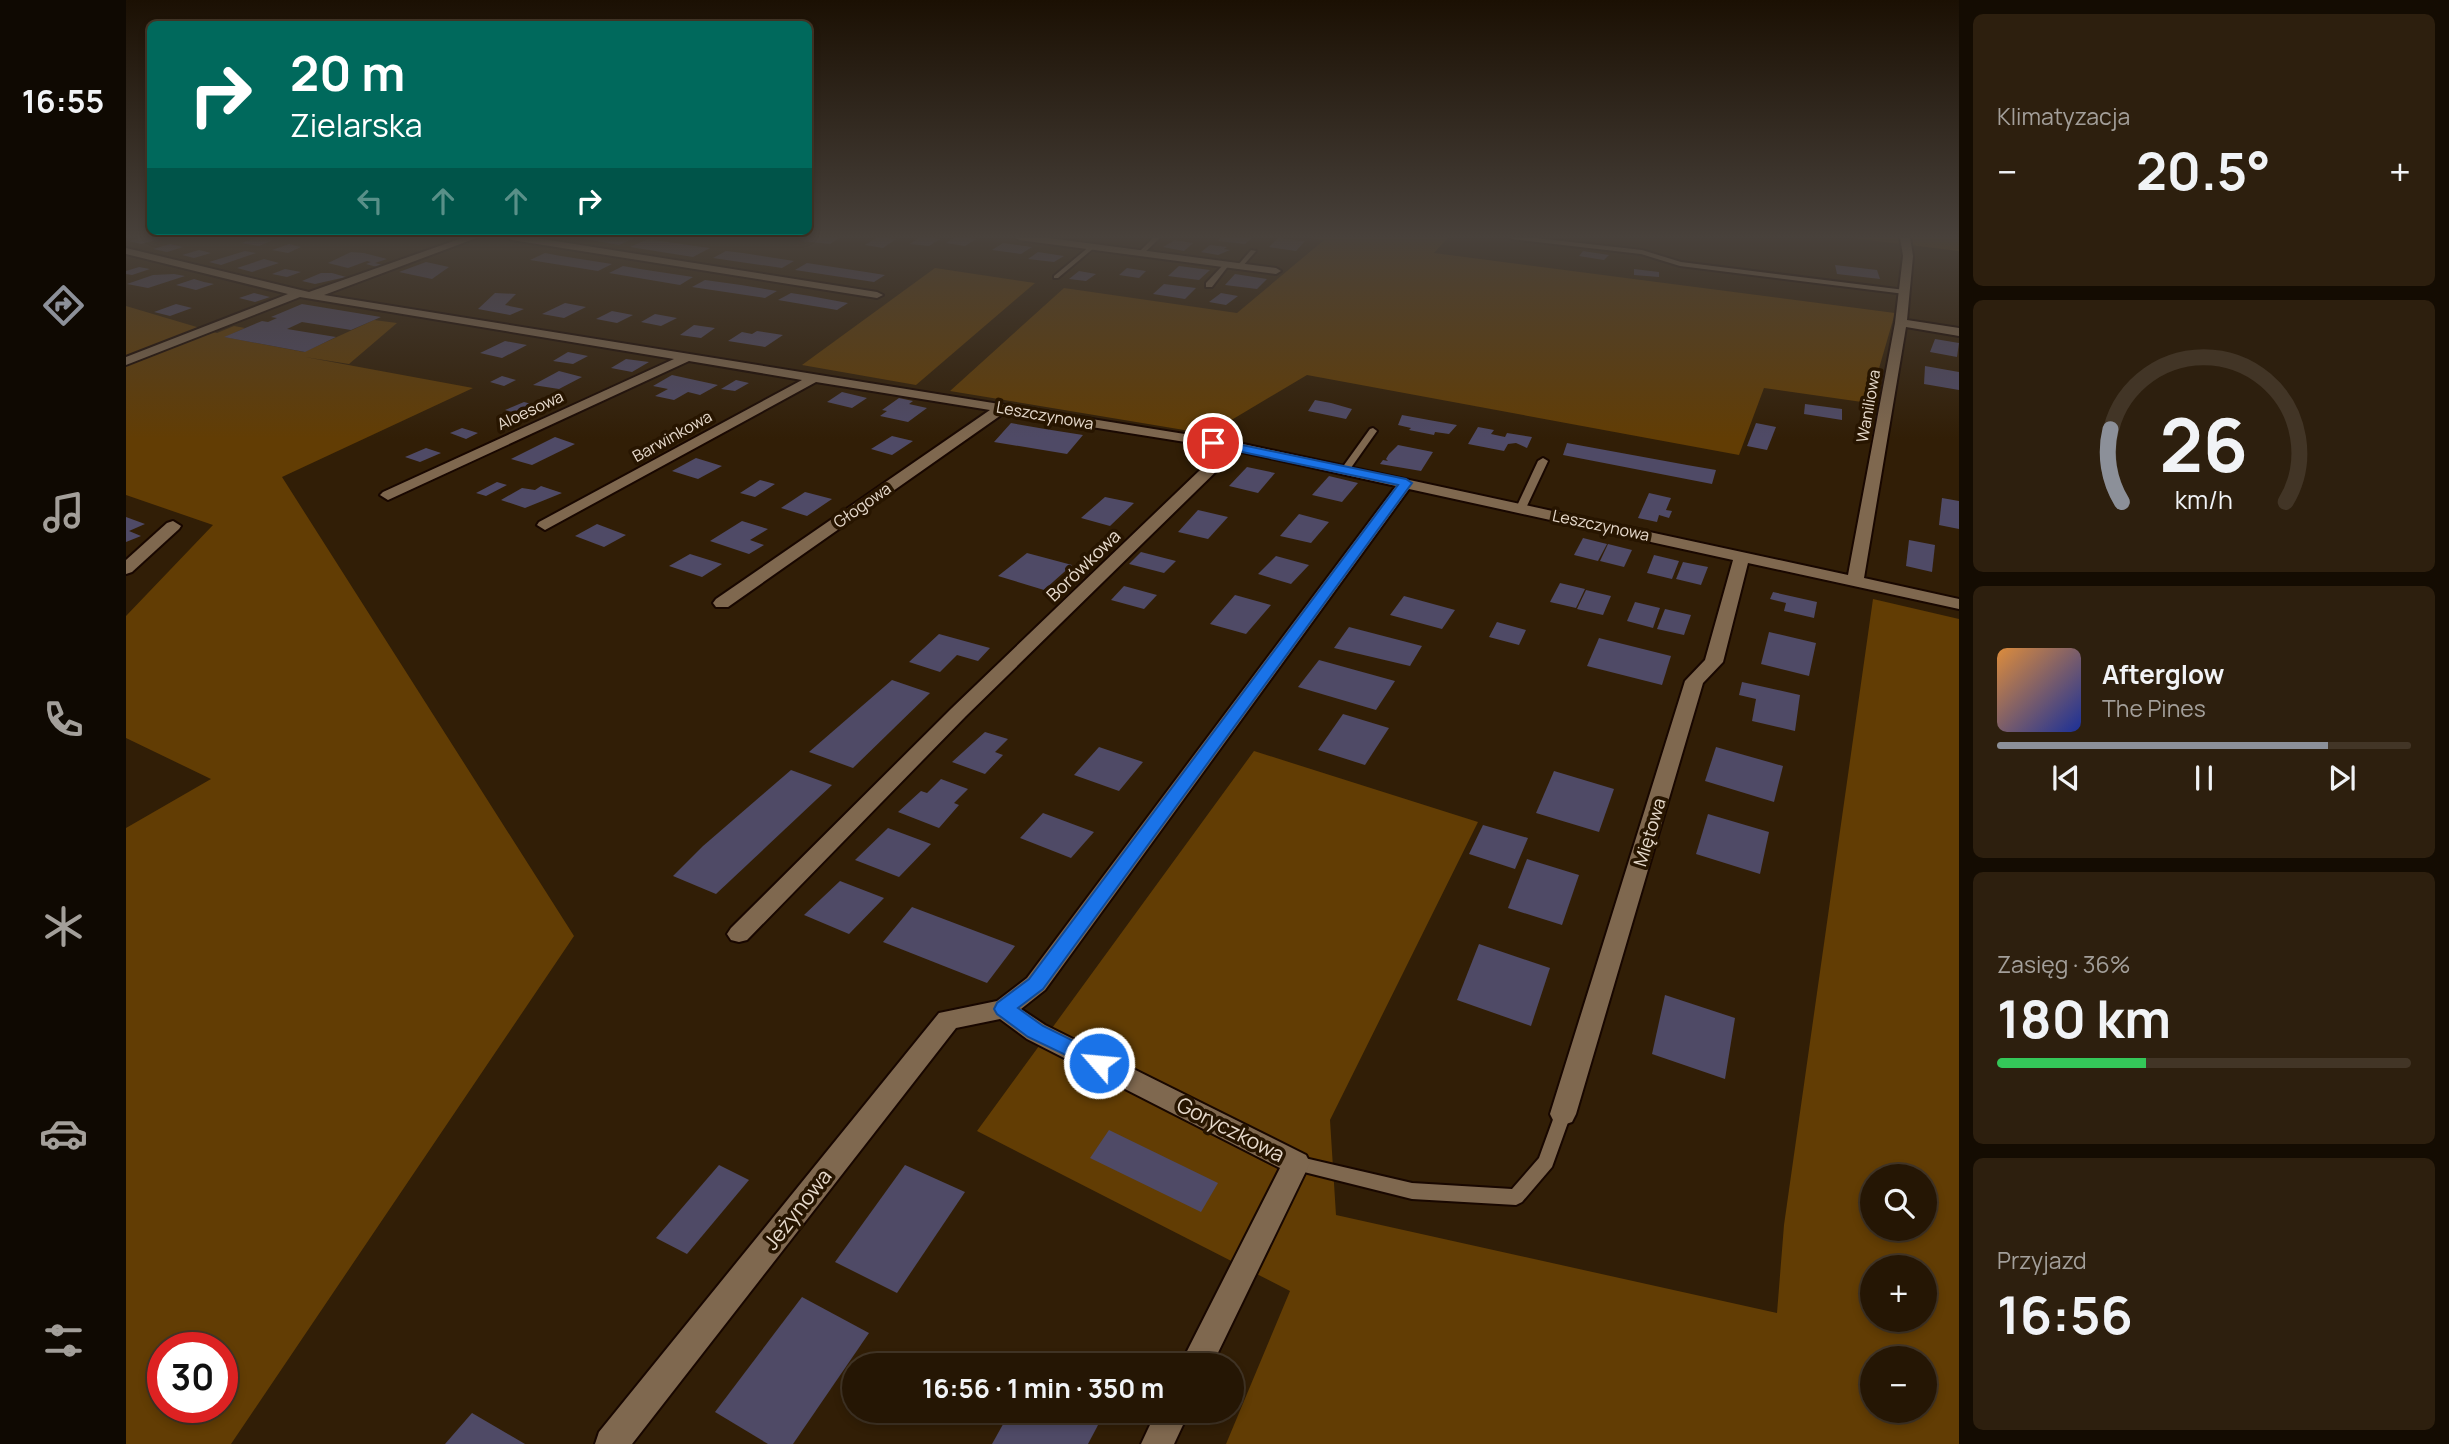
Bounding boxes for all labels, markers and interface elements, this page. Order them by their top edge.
text: 20 m [290,39,405,106]
icon: right [175,49,266,140]
text: 16:55 [22,79,104,123]
text: Klimatyzacja [1997,100,2130,132]
text: Zielarska [290,103,422,147]
text: 20.5° [2136,135,2271,206]
text: − [1997,145,2018,197]
text: + [2389,145,2411,197]
icon: left [351,182,389,220]
icon: ahead [424,182,462,220]
icon: ahead [497,182,535,220]
icon: right [570,182,608,220]
icon: directions [39,281,88,330]
street label: Waniliowa [1851,368,1885,444]
street label: Aloesowa [493,385,567,435]
text: 26 [2160,394,2248,494]
street label: Leszczynowa [995,396,1095,434]
street label: Barwinkowa [628,405,716,467]
pin [1183,413,1243,473]
icon: arrive [1194,424,1232,462]
street label: Głogowa [829,477,895,533]
text: km/h [2175,482,2233,517]
icon: music [39,488,88,537]
street label: Leszczynowa [1551,504,1651,546]
street label: Borówkowa [1041,524,1125,606]
text: Afterglow [2102,656,2224,692]
text: The Pines [2102,692,2206,724]
icon: phone [39,695,88,744]
icon: previous [2047,759,2085,797]
icon: pause [2185,759,2223,797]
icon: next [2323,759,2361,797]
street label: Miętowa [1627,795,1671,869]
icon: climate [39,902,88,951]
text: Zasięg · 36% [1997,948,2131,980]
text: 180 km [1997,983,2171,1054]
position arrow [1062,1026,1136,1100]
street label: Goryczkowa [1172,1090,1290,1168]
icon: car [39,1109,88,1158]
street label: Jeżynowa [757,1163,837,1255]
map controls [1860,1164,1937,1423]
button: search [1860,1164,1937,1241]
text: Przyjazd [1997,1244,2087,1276]
button: + [1860,1255,1937,1332]
text: 16:56 [1997,1279,2133,1350]
icon: filters [39,1316,88,1365]
speed limit sign: 30 [147,1332,238,1423]
button: − [1860,1346,1937,1423]
text: 16:56 · 1 min · 350 m [922,1370,1164,1406]

